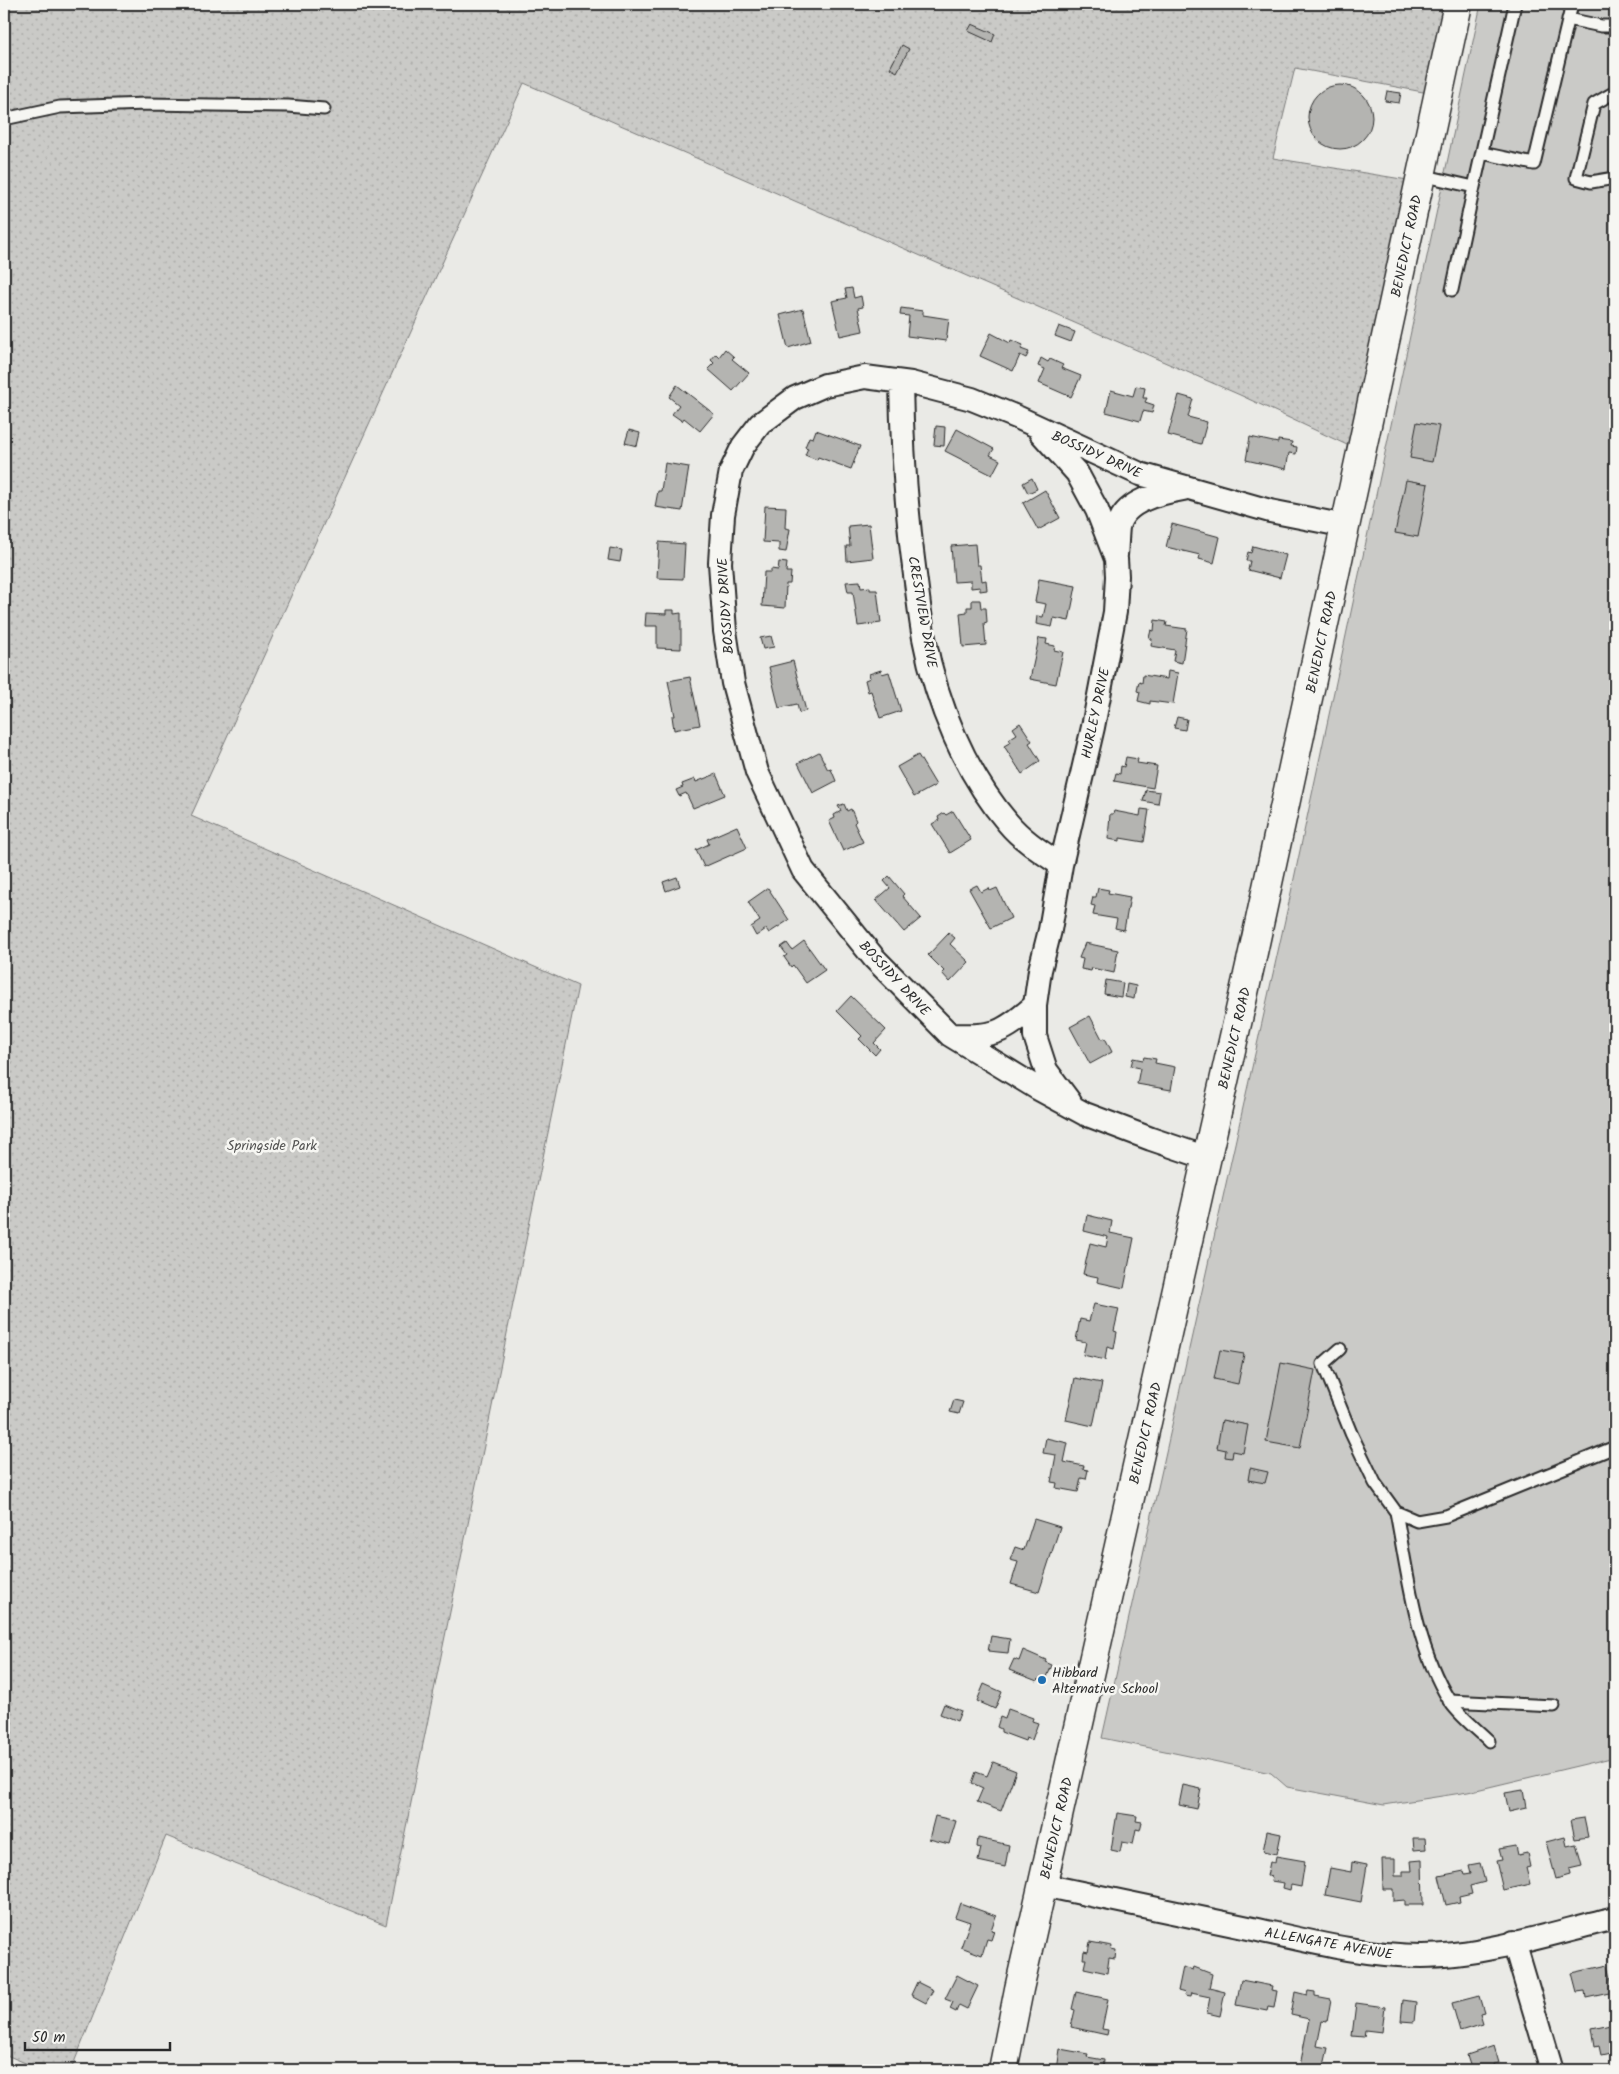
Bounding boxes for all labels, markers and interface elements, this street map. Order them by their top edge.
street label: BENEDICT ROAD [1385,193,1429,299]
street label: BOSSIDY DRIVE [1048,425,1146,485]
street label: CRESTVIEW DRIVE [901,554,943,671]
street label: BOSSIDY DRIVE [712,556,740,655]
street label: BENEDICT ROAD [1300,589,1344,695]
street label: HURLEY DRIVE [1076,665,1117,761]
street label: BOSSIDY DRIVE [853,936,936,1022]
street label: BENEDICT ROAD [1213,985,1257,1091]
park label: Springside Park [227,1135,317,1157]
street label: BENEDICT ROAD [1124,1380,1168,1486]
place label: Hibbard Alternative School [1052,1662,1159,1700]
marker: Hibbard Alternative School [1036,1674,1048,1686]
street label: BENEDICT ROAD [1035,1775,1079,1881]
street label: ALLENGATE AVENUE [1263,1922,1396,1966]
scale bar [25,2019,170,2051]
text: 50 m [32,2026,66,2050]

